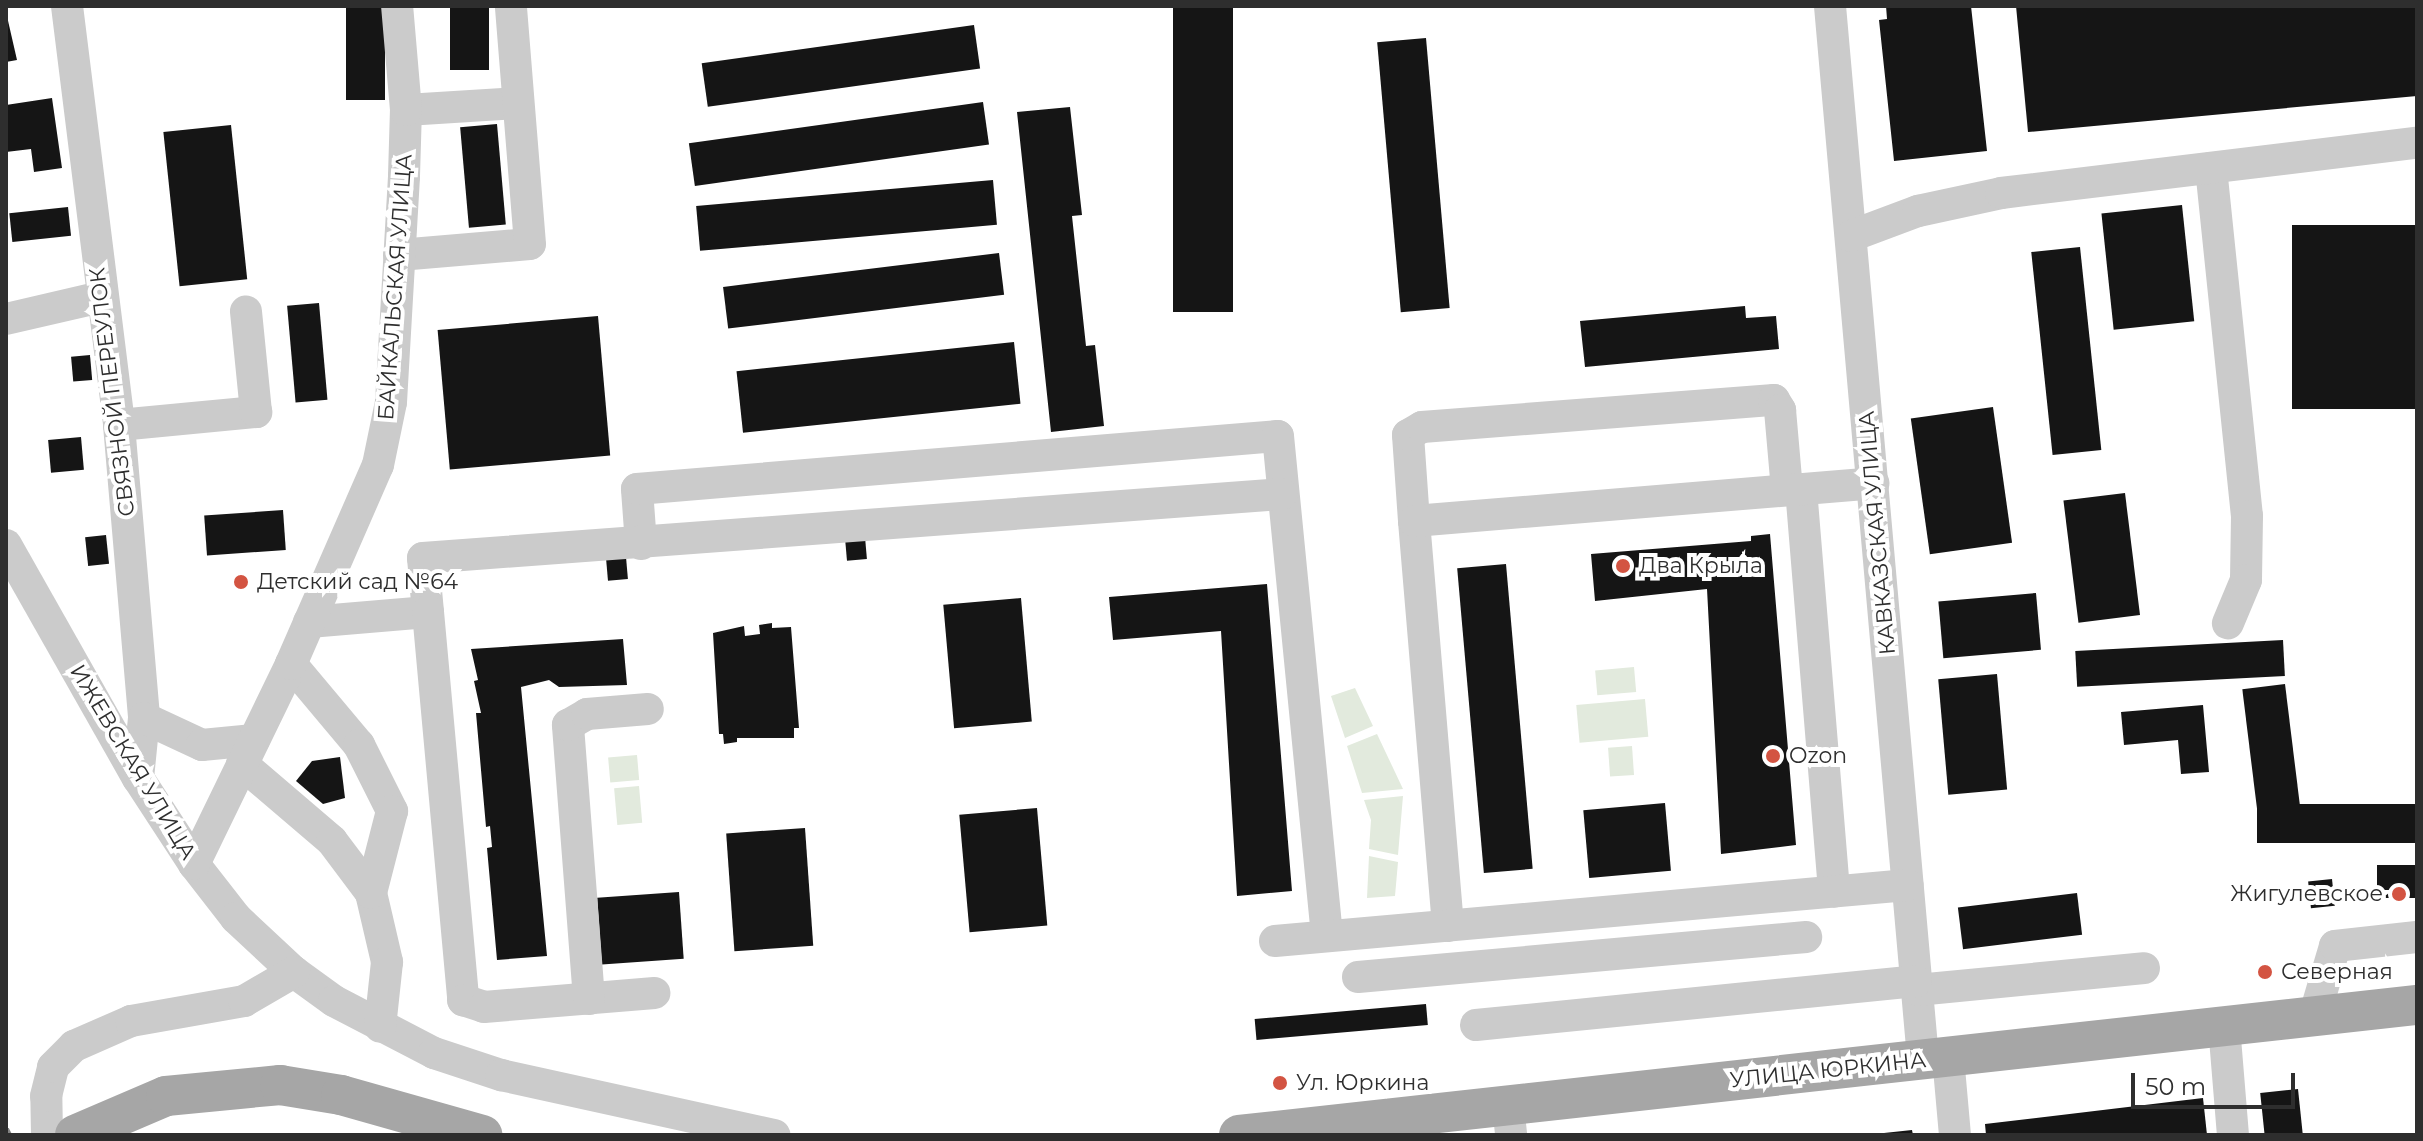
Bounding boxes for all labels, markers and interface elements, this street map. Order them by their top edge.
street label: БАЙКАЛЬСКАЯ УЛИЦА [373,153,417,421]
street label: СВЯЗНОЙ ПЕРЕУЛОК [84,266,140,518]
street label: КАВКАЗСКАЯ УЛИЦА [1853,410,1901,656]
place label: Два Крыла [1639,553,1763,579]
marker: Два Крыла [1614,557,1632,575]
place label: Детский сад №64 [257,569,458,595]
marker: Детский сад №64 [232,573,250,591]
street label: ИЖЕВСКАЯ УЛИЦА [64,660,202,864]
place label: Ozon [1789,743,1847,769]
marker: Ozon [1764,747,1782,765]
place label: Жигулевское [2230,881,2383,907]
marker: Жигулевское [2390,885,2408,903]
place label: Северная [2281,959,2393,985]
marker: Северная [2256,963,2274,981]
street label: УЛИЦА ЮРКИНА [1729,1047,1927,1093]
scale bar [2135,1057,2299,1107]
place label: Ул. Юркина [1296,1070,1429,1096]
text: 50 m [2145,1072,2206,1101]
marker: Ул. Юркина [1271,1074,1289,1092]

